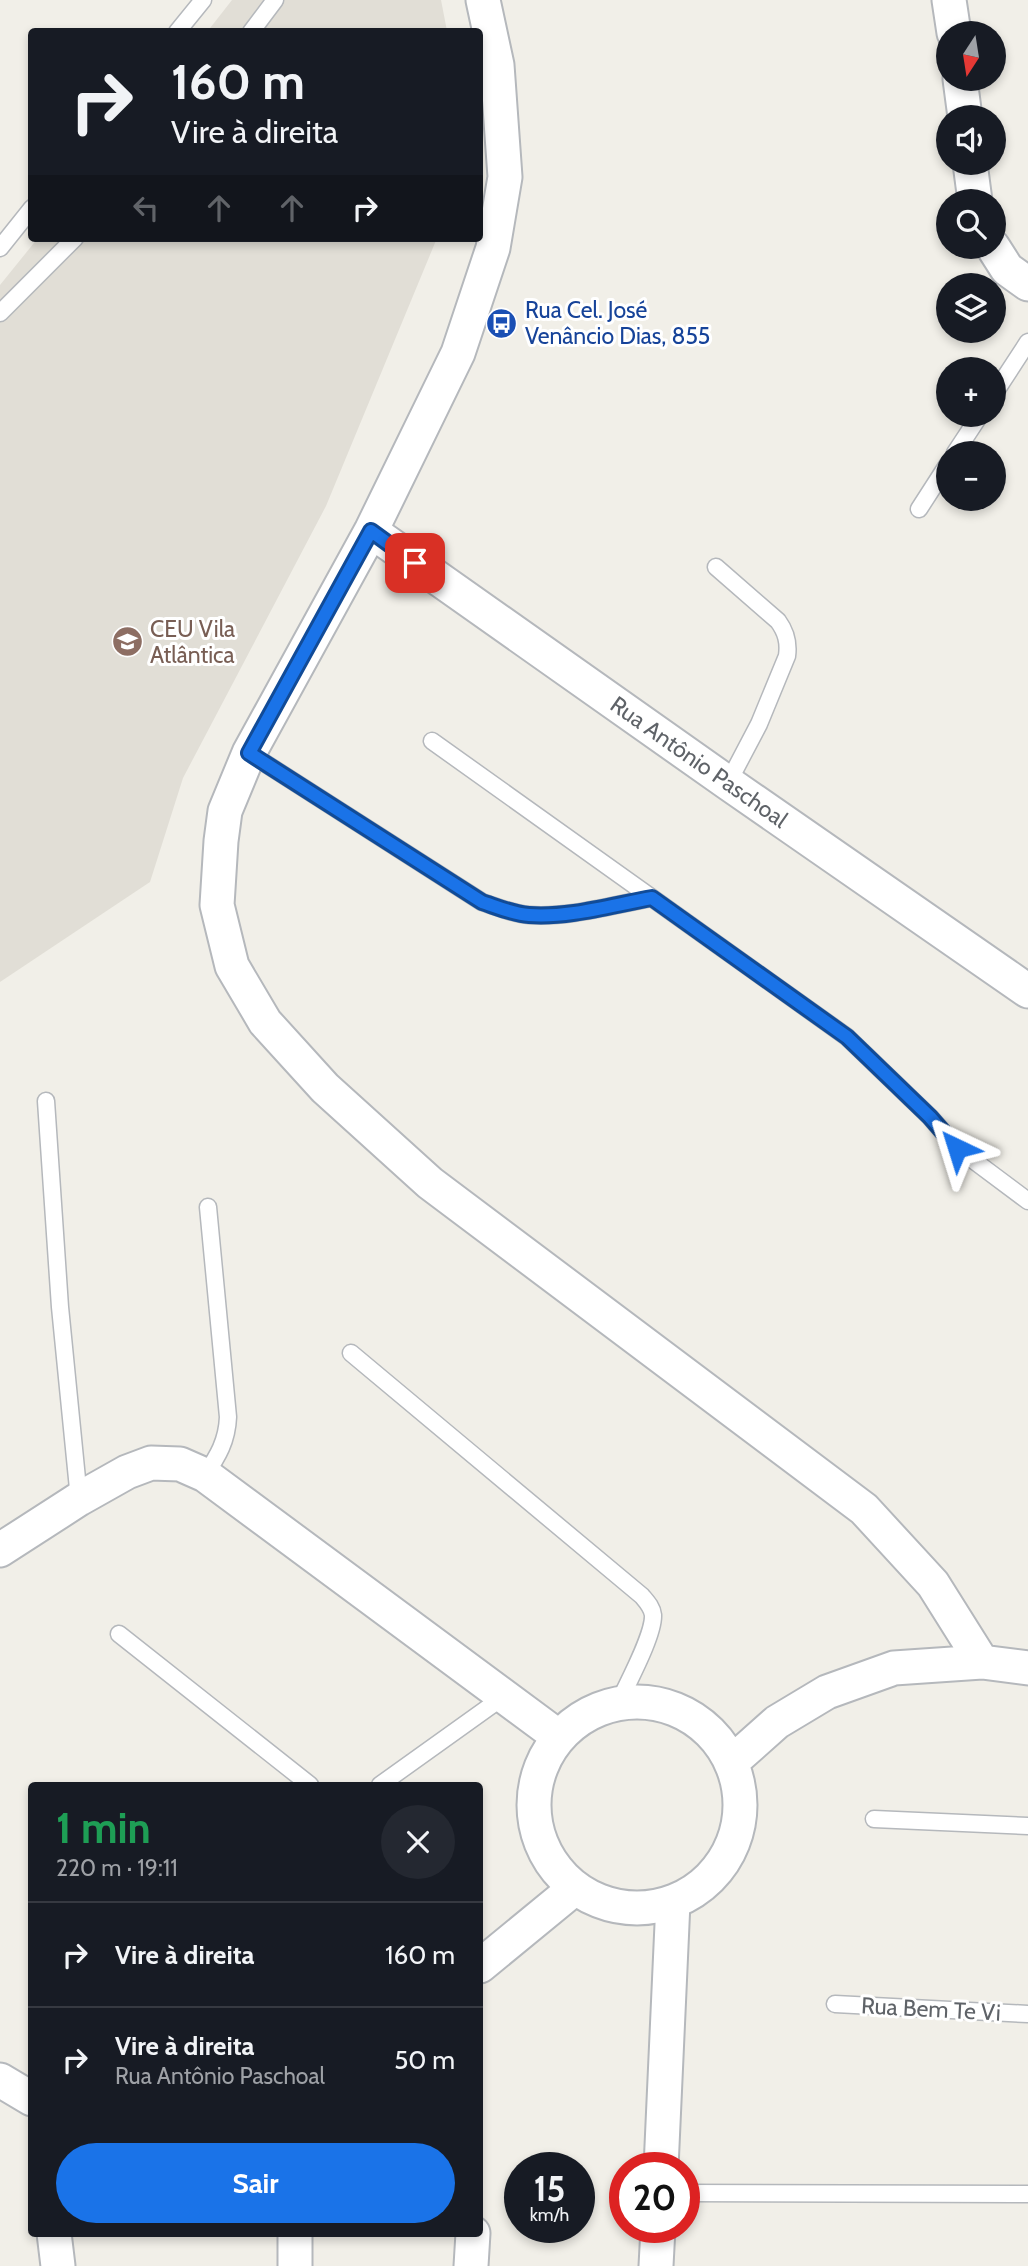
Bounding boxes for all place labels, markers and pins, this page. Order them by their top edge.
place label: Rua Cel. José Venâncio Dias, 855 [525,296,710,350]
bus stop icon: Rua Cel. José Venâncio Dias, 855 [485,306,519,340]
pin [385,533,445,593]
place label: CEU Vila Atlântica [150,615,235,669]
school or university icon: CEU Vila Atlântica [110,625,144,659]

